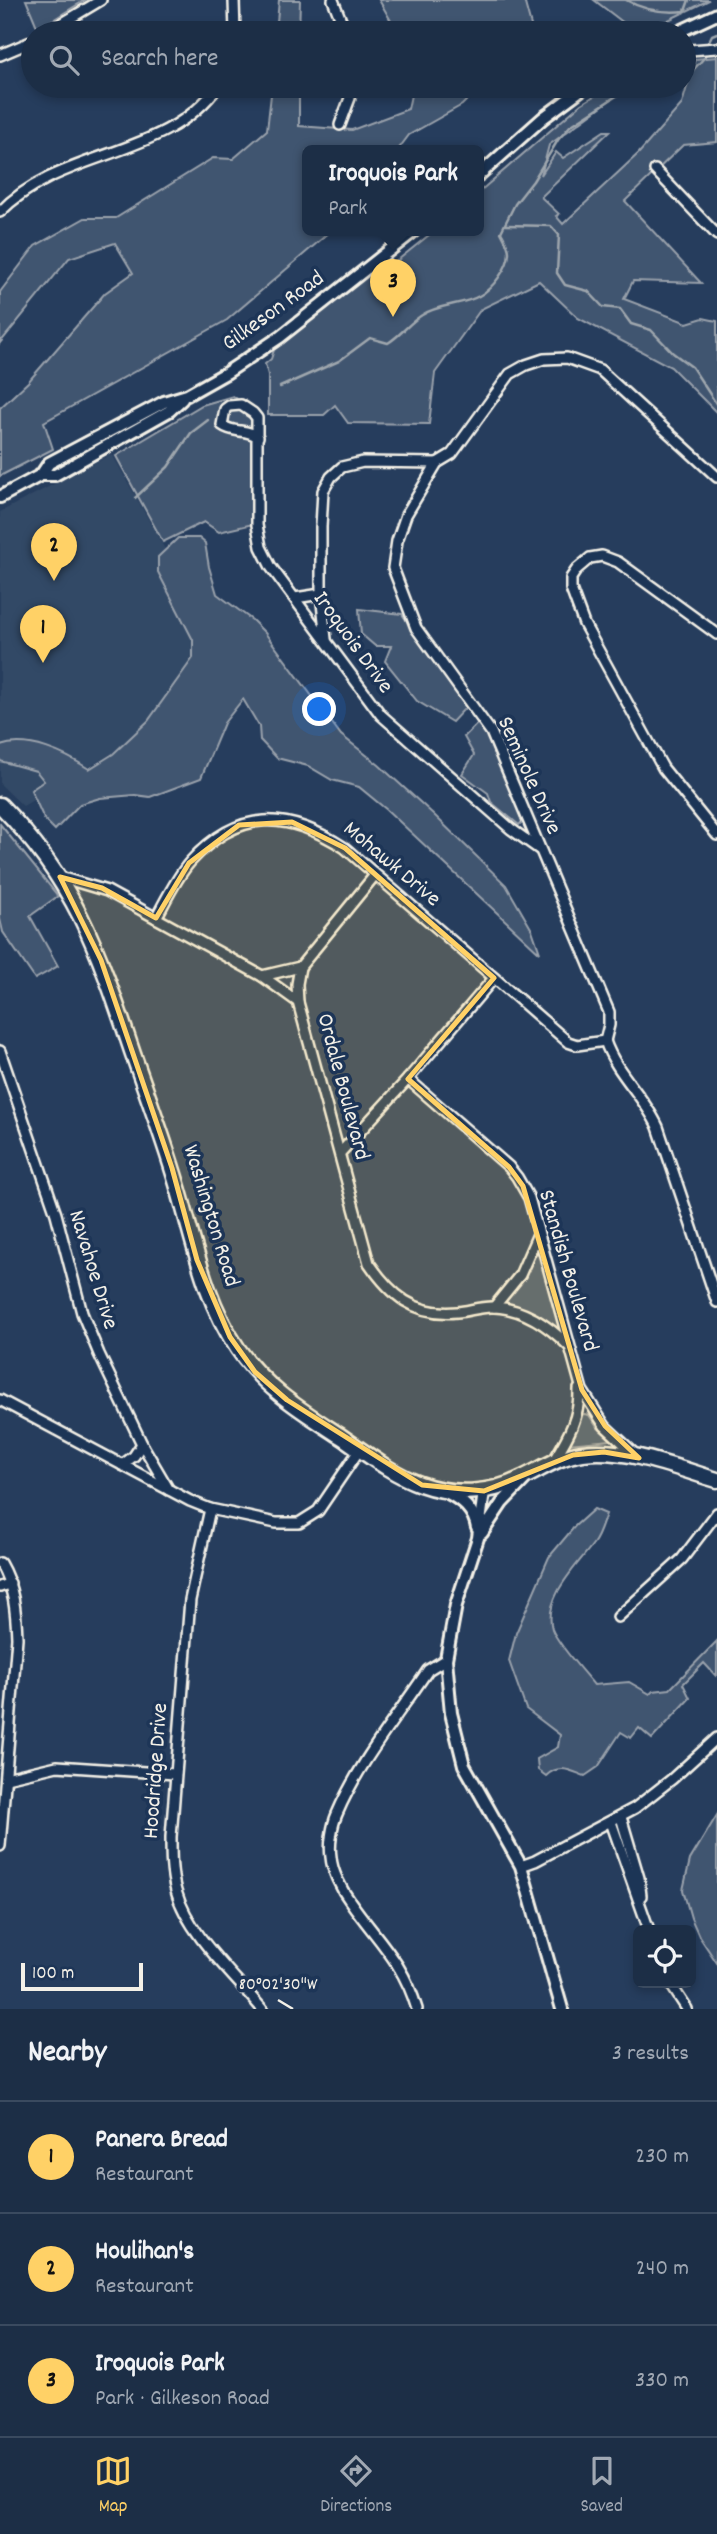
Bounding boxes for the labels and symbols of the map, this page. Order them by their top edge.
pin: 3 [370,259,416,317]
street label: Gilkeson Road [216,263,332,361]
pin: 2 [31,523,77,581]
street label: Iroquois Drive [303,585,401,701]
pin: 1 [20,605,66,663]
your location [302,692,336,726]
street label: Seminole Drive [487,712,569,840]
street label: Mohawk Drive [335,814,447,916]
street label: Ordale Boulevard [307,1010,377,1164]
street label: Washington Road [173,1141,247,1291]
street label: Standish Boulevard [528,1186,606,1356]
street label: Navahoe Drive [58,1206,126,1334]
street label: Hoodridge Drive [136,1702,178,1840]
scale bar [21,1960,144,1992]
text: 80°02'30"W [239,1973,318,1998]

